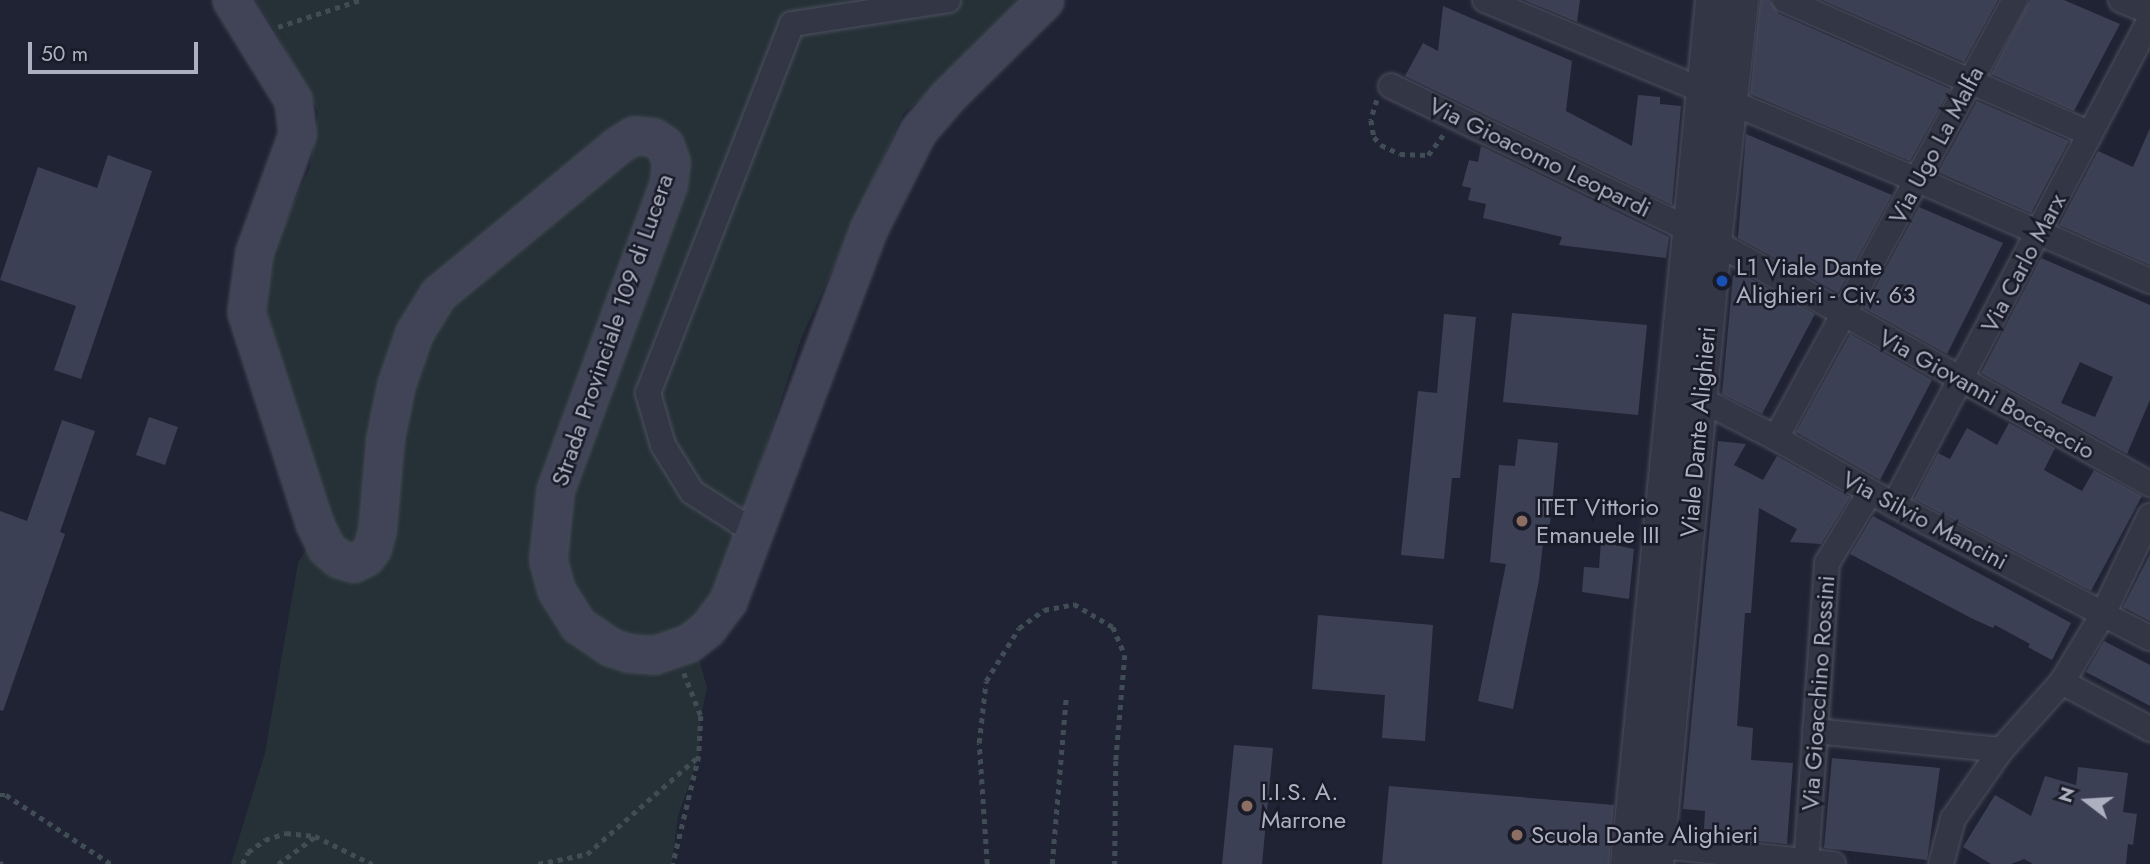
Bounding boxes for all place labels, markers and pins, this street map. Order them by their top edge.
place label: L1 Viale Dante Alighieri - Civ. 63 [1736,253,1916,309]
marker: L1 Viale Dante Alighieri - Civ. 63 [1714,273,1730,289]
place label: ITET Vittorio Emanuele III [1536,493,1660,549]
marker: ITET Vittorio Emanuele III [1514,513,1530,529]
place label: I.I.S. A. Marrone [1261,778,1346,834]
marker: I.I.S. A. Marrone [1239,798,1255,814]
place label: Scuola Dante Alighieri [1531,821,1758,849]
marker: Scuola Dante Alighieri [1509,827,1525,843]

